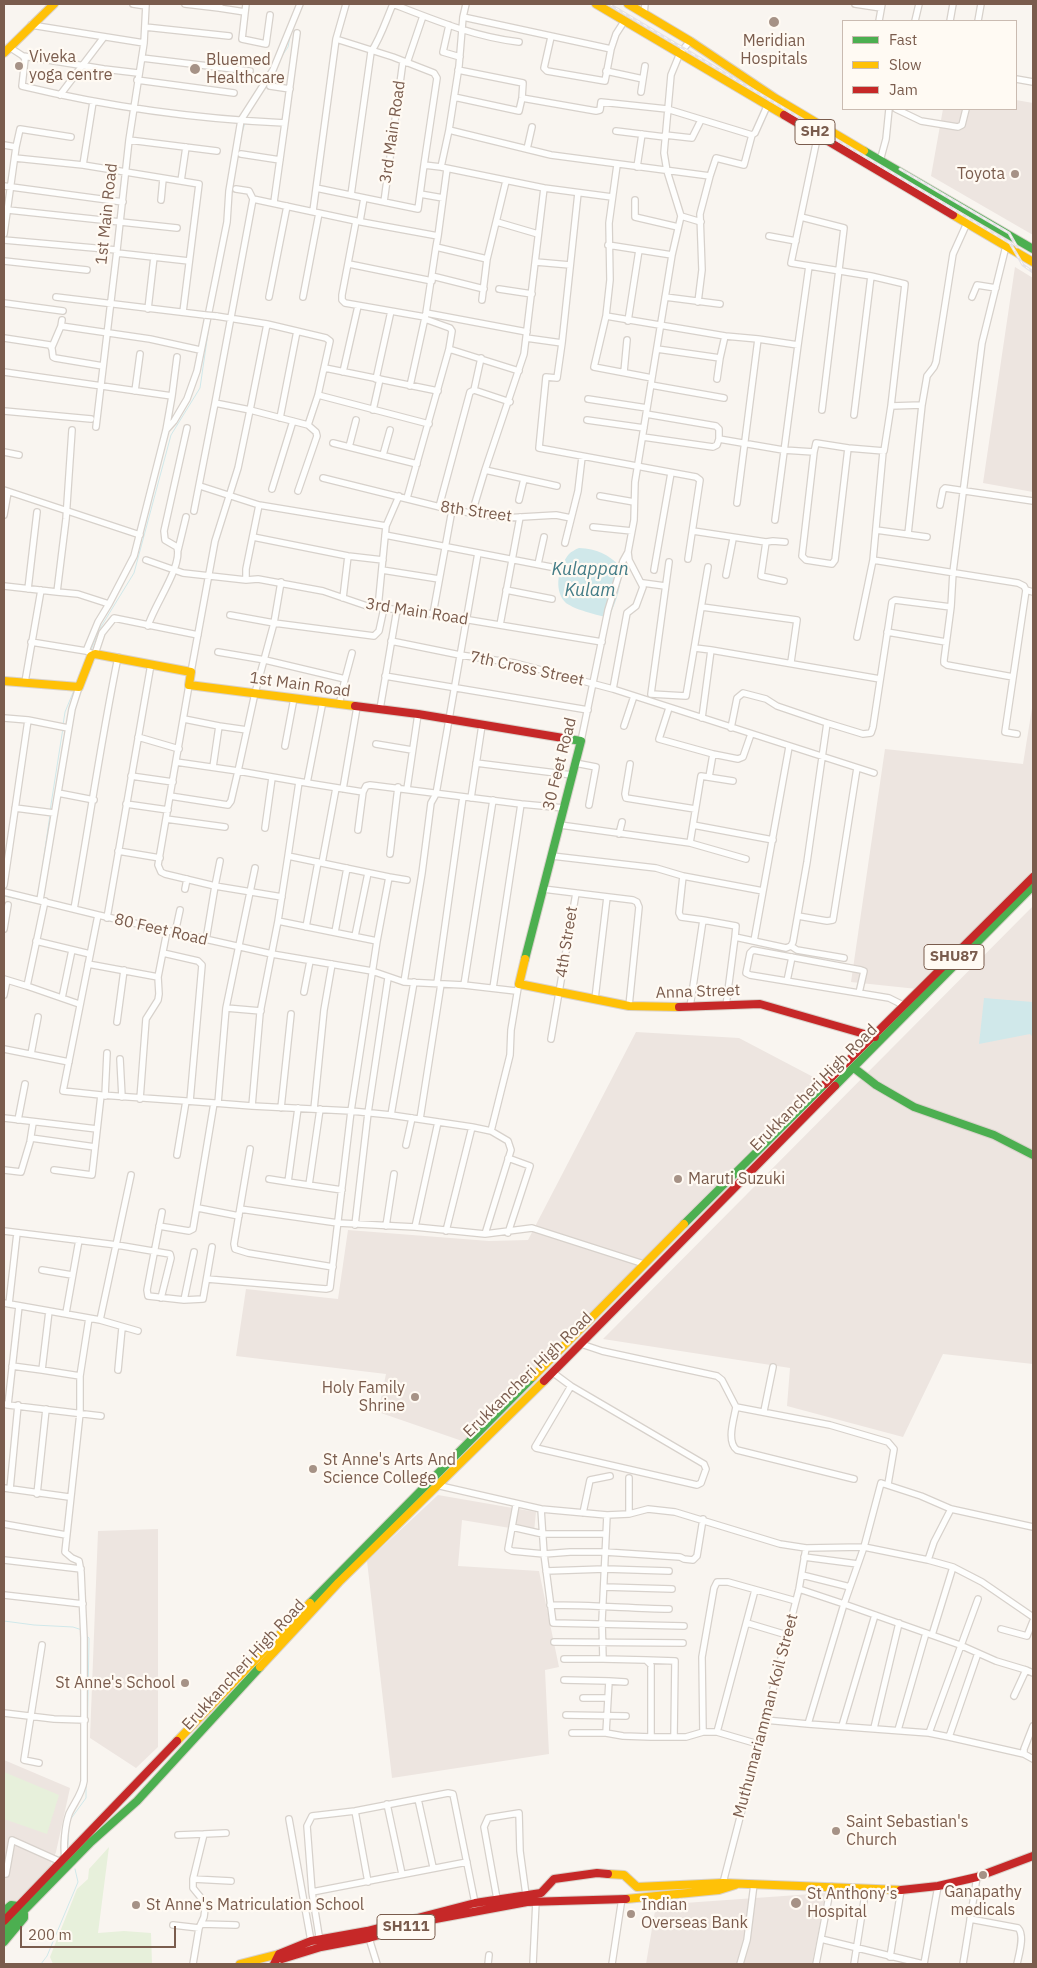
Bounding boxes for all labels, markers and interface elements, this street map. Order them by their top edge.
marker: Meridian Hospitals [767,15,781,29]
legend [842,20,1017,110]
text: Fast [889,30,917,49]
place label: Meridian Hospitals [740,31,808,69]
place label: Viveka yoga centre [29,47,113,85]
place label: Bluemed Healthcare [206,50,285,88]
text: Slow [889,55,922,74]
marker: Viveka yoga centre [13,60,25,72]
marker: Bluemed Healthcare [188,62,202,76]
street label: 3rd Main Road [376,79,410,185]
text: Jam [889,80,918,99]
road number: SH2 [795,120,835,144]
street label: 1st Main Road [92,162,122,266]
place label: Toyota [957,164,1005,184]
marker: Toyota [1009,168,1021,180]
street label: 8th Street [439,497,513,527]
water label: Kulappan Kulam [551,559,629,602]
street label: 3rd Main Road [364,594,470,630]
street label: 7th Cross Street [468,648,586,690]
street label: 1st Main Road [248,668,352,702]
street label: 30 Feet Road [539,715,581,813]
street label: 4th Street [552,905,582,979]
street label: 80 Feet Road [112,910,210,950]
road number: SHU87 [924,944,984,970]
street label: Anna Street [655,981,741,1003]
street label: Erukkancheri High Road [747,1021,881,1155]
place label: Maruti Suzuki [688,1169,785,1189]
marker: Maruti Suzuki [672,1173,684,1185]
street label: Erukkancheri High Road [460,1308,596,1442]
place label: Holy Family Shrine [322,1378,405,1416]
marker: Holy Family Shrine [409,1391,421,1403]
place label: St Anne's Arts And Science College [323,1450,456,1488]
marker: St Anne's Arts And Science College [307,1463,319,1475]
street label: Erukkancheri High Road [178,1596,310,1734]
street label: Muthumariamman Koil Street [729,1612,803,1820]
place label: St Anne's School [55,1673,175,1693]
marker: St Anne's School [179,1677,191,1689]
place label: Saint Sebastian's Church [846,1812,969,1850]
marker: Saint Sebastian's Church [830,1825,842,1837]
marker: Ganapathy medicals [977,1869,989,1881]
place label: Ganapathy medicals [944,1882,1022,1920]
place label: St Anthony's Hospital [807,1884,898,1922]
place label: St Anne's Matriculation School [146,1895,364,1915]
place label: Indian Overseas Bank [641,1895,748,1933]
marker: St Anthony's Hospital [789,1896,803,1910]
marker: St Anne's Matriculation School [130,1899,142,1911]
marker: Indian Overseas Bank [625,1908,637,1920]
road number: SH111 [377,1914,435,1940]
scale bar [22,1916,179,1948]
text: 200 m [28,1925,72,1944]

